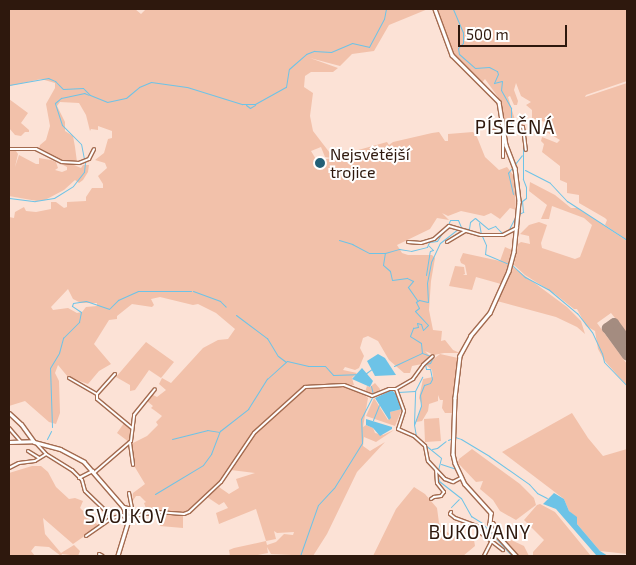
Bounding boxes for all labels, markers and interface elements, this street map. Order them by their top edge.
scale bar [461,15,570,47]
text: 500 m [466,25,509,43]
district label: PÍSEČNÁ [474,116,556,138]
place label: Nejsvětější trojice [330,144,410,182]
marker: Nejsvětější trojice [314,157,326,169]
district label: SVOJKOV [84,505,168,527]
district label: BUKOVANY [428,521,532,543]

